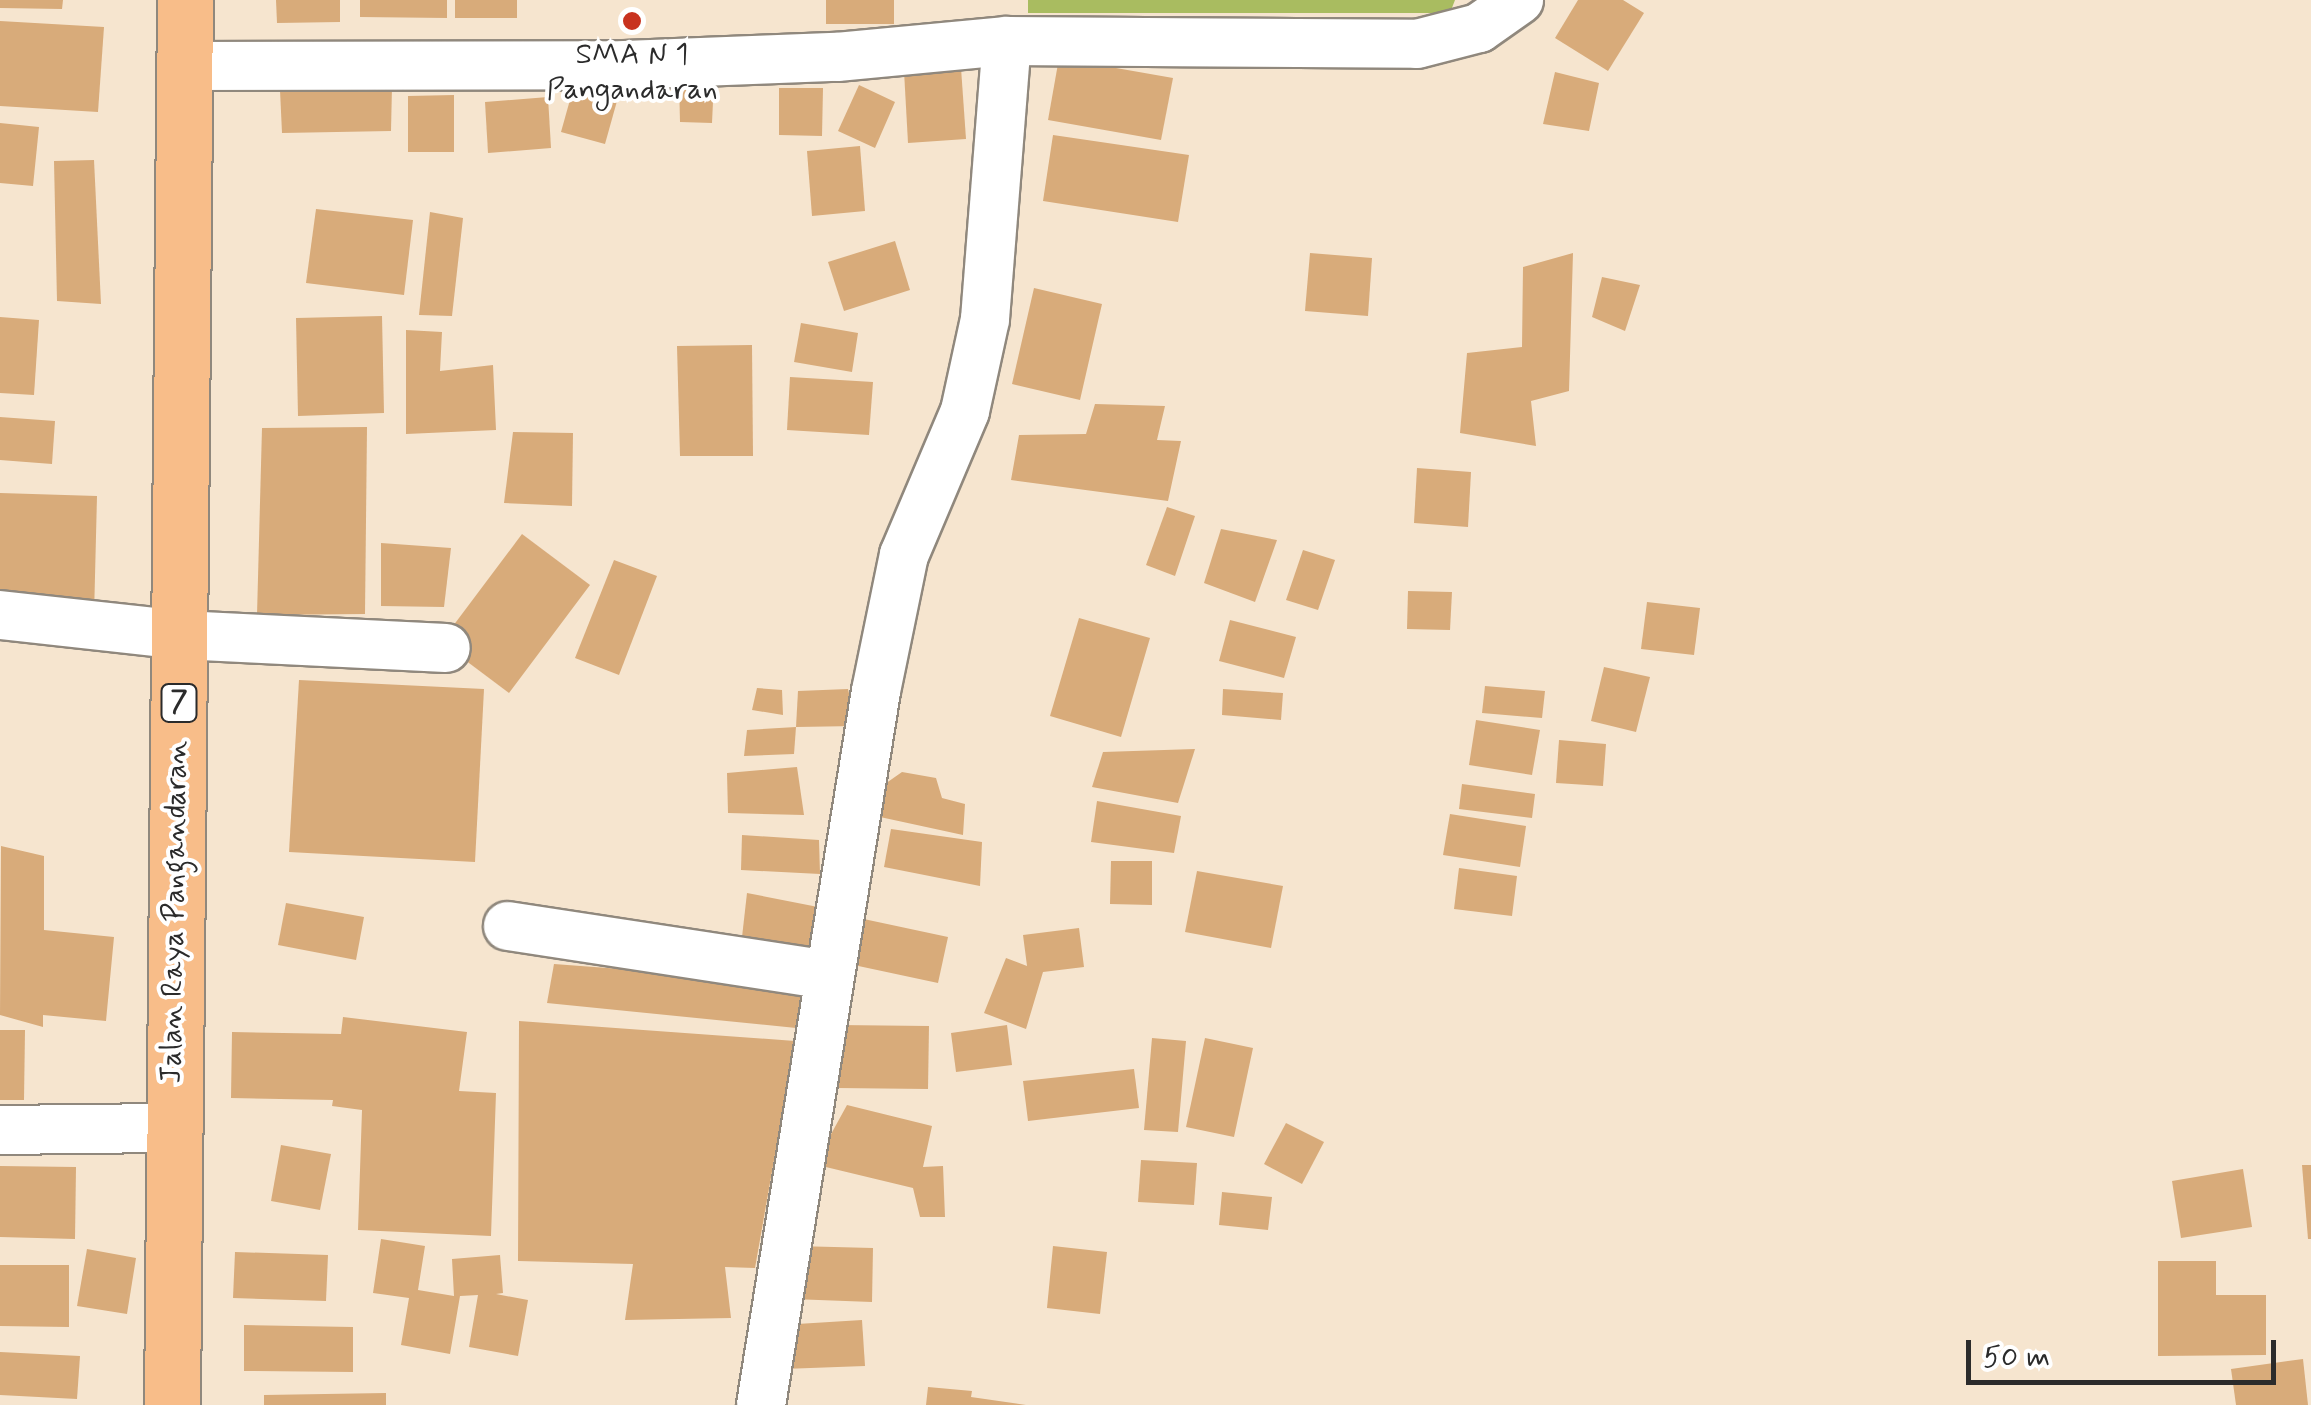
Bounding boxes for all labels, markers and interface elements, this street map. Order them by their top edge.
marker: SMA N 1 Pangandaran [621,10,643,32]
place label: SMA N 1 Pangandaran [546,37,718,108]
road number: 7 [159,680,199,726]
street label: Jalan Raya Pangandaran [154,748,196,1076]
scale bar [1971,1320,2281,1382]
text: 50 m [1983,1338,2050,1377]

